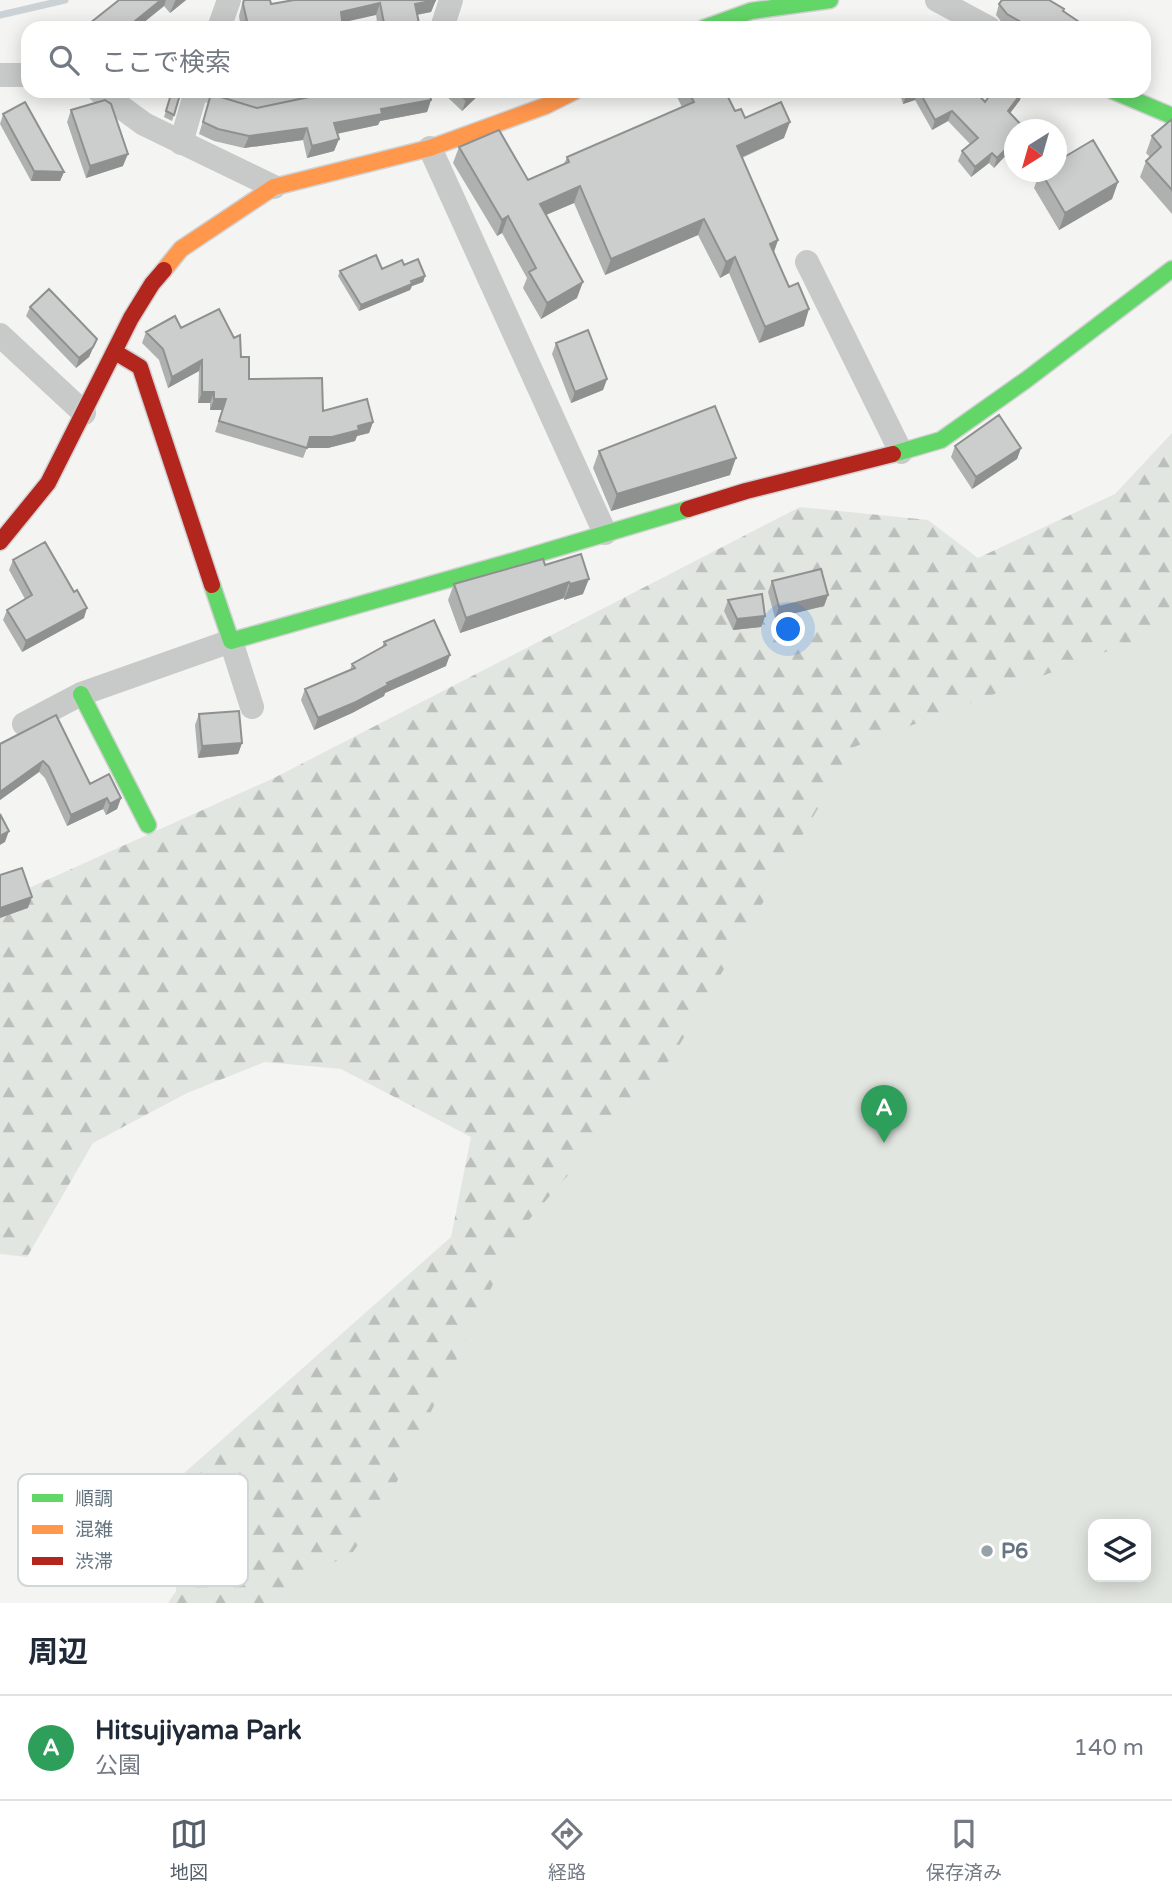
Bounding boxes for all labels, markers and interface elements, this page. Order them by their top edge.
search box [21,21,1151,98]
icon: search [45,41,83,79]
text: ここで検索 [101,47,231,78]
north arrow [1004,119,1067,182]
your location [771,612,805,646]
pin: A [861,1085,907,1143]
legend [18,1474,248,1586]
text: 順調 [75,1488,113,1510]
text: 混雑 [75,1519,113,1541]
map controls [1088,1519,1151,1582]
button: layers [1088,1519,1151,1582]
place label: P6 [1001,1539,1028,1564]
marker: P6 [979,1543,995,1559]
text: 渋滞 [75,1551,113,1573]
text: 周辺 [28,1634,88,1671]
text: Hitsujiyama Park [95,1715,301,1746]
text: A [42,1734,60,1762]
text: 140 m [1074,1734,1144,1762]
text: 公園 [95,1752,141,1780]
tab: 地図 [170,1815,208,1884]
tab: 経路 [548,1815,586,1884]
tab: 保存済み [926,1815,1002,1884]

